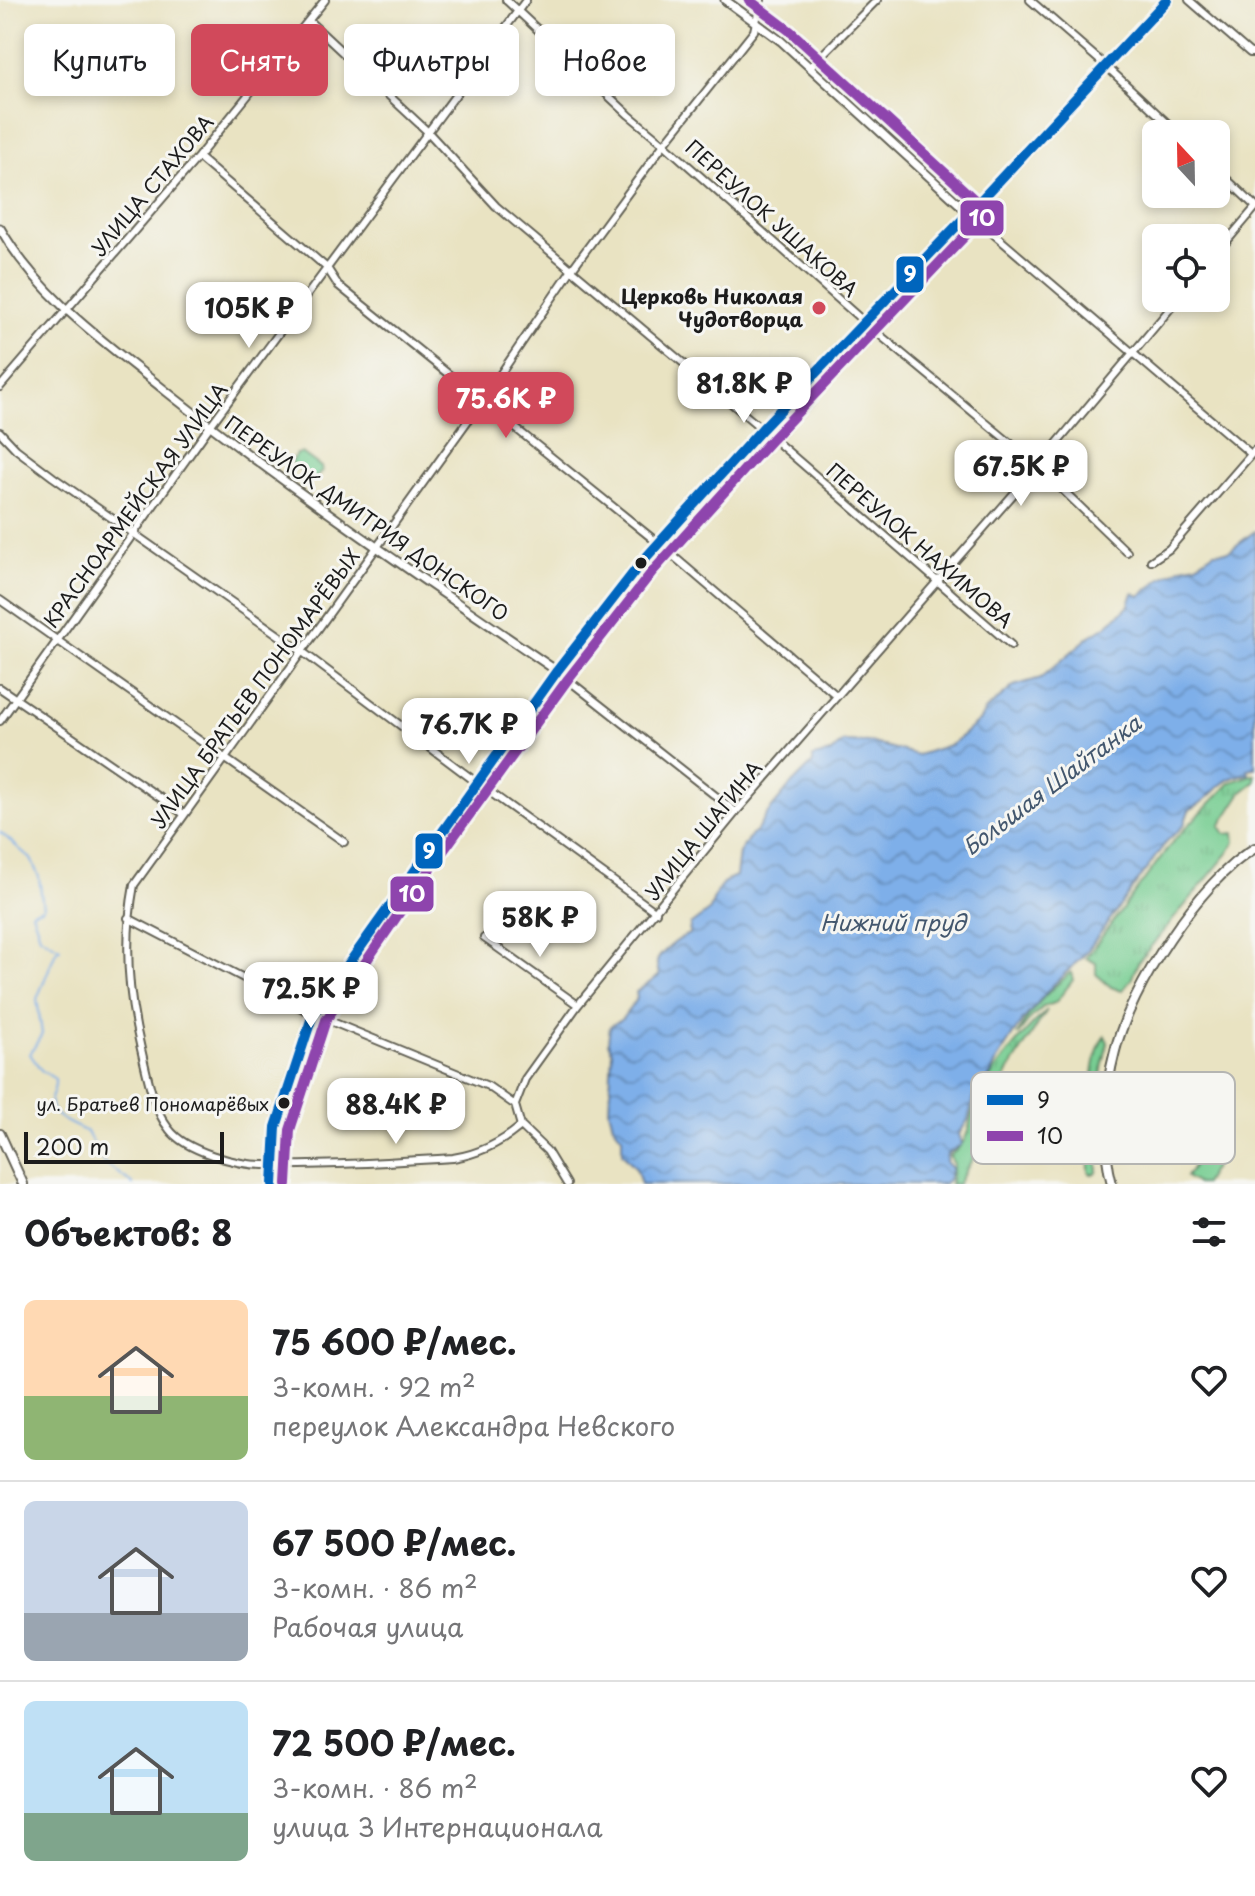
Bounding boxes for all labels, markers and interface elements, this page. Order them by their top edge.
chip: Купить [24,24,175,96]
chip: Снять [191,24,328,96]
chip: Фильтры [344,24,519,96]
chip: Новое [535,24,675,96]
street label: УЛИЦА СТАХОВА [84,108,220,262]
north arrow [1142,120,1230,208]
map controls [1142,120,1230,312]
street label: ПЕРЕУЛОК УШАКОВА [679,132,865,304]
line badge: 10 [959,199,1005,237]
text: 10 [969,200,995,233]
button: locate [1142,224,1230,312]
line badge: 9 [895,255,925,294]
text: 9 [903,256,917,289]
place label: Церковь Николая Чудотворца [621,281,803,334]
pin: 105K ₽ [184,282,314,350]
text: 105K ₽ [204,288,294,327]
marker: Церковь Николая Чудотворца [810,299,828,317]
pin: 81.8K ₽ [670,357,818,425]
text: 81.8K ₽ [696,363,792,402]
pin: 75.6K ₽ [432,372,580,440]
street label: КРАСНОАРМЕЙСКАЯ УЛИЦА [36,376,234,634]
text: 75.6K ₽ [456,378,556,417]
street label: ПЕРЕУЛОК ДМИТРИЯ ДОНСКОГО [219,408,515,628]
pin: 67.5K ₽ [947,440,1095,508]
text: 67.5K ₽ [972,446,1070,485]
street label: ПЕРЕУЛОК НАХИМОВА [820,456,1020,634]
street label: УЛИЦА БРАТЬЕВ ПОНОМАРЁВЫХ [143,542,367,834]
unlabelled marker [633,555,649,571]
pin: 76.7K ₽ [395,698,543,766]
text: 76.7K ₽ [420,704,518,743]
water label: Большая Шайтанка [955,705,1148,862]
street label: УЛИЦА ШАГИНА [637,754,769,906]
line badge: 9 [414,832,444,870]
text: 9 [422,833,436,866]
line badge: 10 [389,875,435,913]
text: 10 [399,876,425,909]
pin: 58K ₽ [484,891,596,959]
text: 58K ₽ [501,897,579,936]
water label: Нижний пруд [820,905,968,938]
pin: 72.5K ₽ [237,962,385,1030]
text: 72.5K ₽ [262,968,360,1007]
legend [971,1072,1235,1164]
pin: 88.4K ₽ [322,1078,470,1146]
text: 9 [1037,1082,1050,1115]
text: 88.4K ₽ [345,1084,447,1123]
place label: ул. Братьев Пономарёвых [37,1090,269,1117]
marker: ул. Братьев Пономарёвых [276,1095,292,1111]
text: 10 [1037,1118,1063,1151]
scale bar [24,1128,224,1164]
text: 200 m [36,1129,109,1162]
text: Объектов: 8 [24,1206,233,1258]
icon: filters [1187,1210,1231,1254]
text: 75 600 ₽/мес. [272,1315,517,1367]
icon: home [88,1332,184,1428]
icon: heart [1187,1358,1231,1402]
text: 3-комн. · 92 m² [272,1367,476,1406]
text: переулок Александра Невского [272,1406,675,1445]
text: 67 500 ₽/мес. [272,1516,516,1568]
icon: home [88,1533,184,1629]
icon: heart [1187,1559,1231,1603]
text: 3-комн. · 86 m² [272,1568,478,1607]
text: Рабочая улица [272,1607,463,1646]
text: 72 500 ₽/мес. [272,1716,516,1768]
icon: home [88,1733,184,1829]
icon: heart [1187,1759,1231,1803]
text: 3-комн. · 86 m² [272,1768,478,1807]
text: улица 3 Интернационала [272,1807,603,1846]

